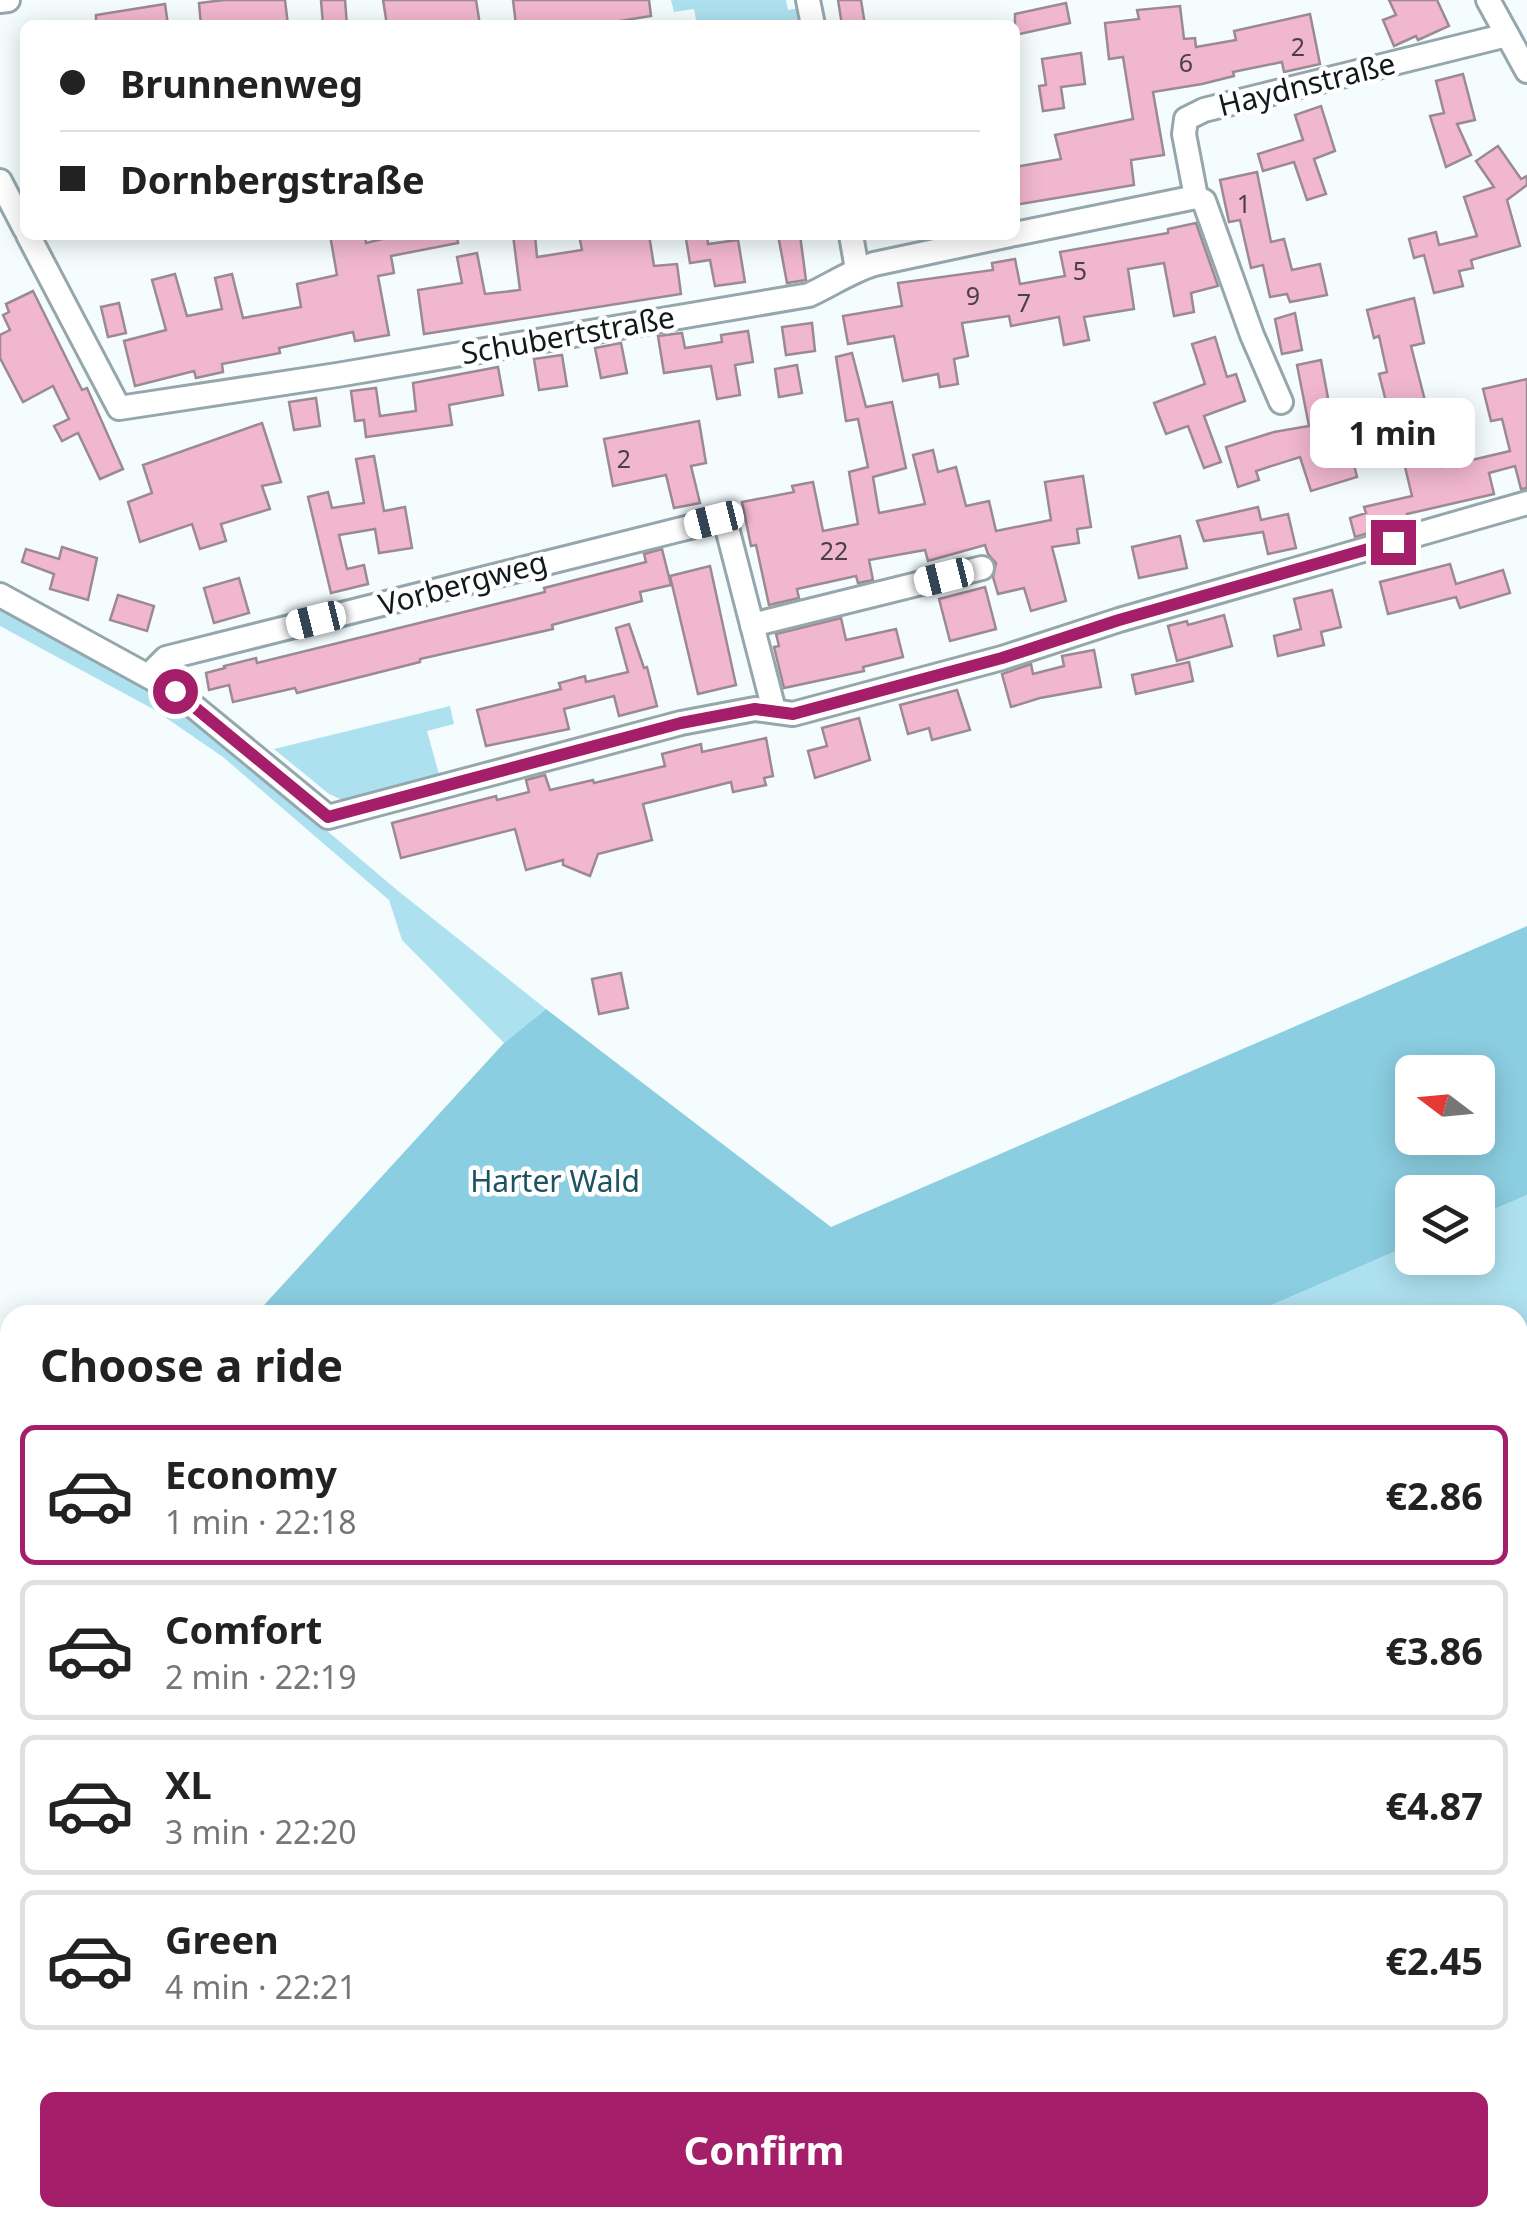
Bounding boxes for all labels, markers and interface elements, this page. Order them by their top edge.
house number: 2 [1291,29,1305,63]
street label: Haydnstraße [1214,42,1399,125]
house number: 6 [1179,45,1193,79]
text: Brunnenweg [120,57,363,109]
text: Dornbergstraße [120,153,425,205]
house number: 1 [1237,186,1251,220]
house number: 5 [1073,253,1087,287]
house number: 9 [966,278,980,312]
house number: 7 [1017,285,1031,319]
street label: Schubertstraße [458,296,678,373]
callout: 1 min [1310,397,1476,467]
text: 1 min [1348,411,1437,454]
house number: 2 [617,441,631,475]
car [681,498,747,542]
route end [1371,520,1416,565]
house number: 22 [820,533,848,567]
street label: Vorbergweg [374,540,551,625]
car [911,555,977,599]
car [283,598,349,642]
route start [153,669,198,714]
north arrow [1395,1055,1495,1155]
map controls [1395,1055,1495,1275]
park label: Harter Wald [470,1160,640,1201]
button: layers [1395,1175,1495,1275]
text: Choose a ride [40,1334,343,1395]
text: Economy [165,1448,337,1500]
icon: car [45,1450,135,1540]
text: €2.86 [1385,1469,1483,1521]
text: 1 min · 22:18 [165,1500,357,1543]
text: Comfort [165,1603,322,1655]
icon: car [45,1605,135,1695]
text: €3.86 [1385,1624,1483,1676]
text: 2 min · 22:19 [165,1655,357,1698]
text: XL [165,1758,212,1810]
icon: car [45,1760,135,1850]
text: €4.87 [1385,1779,1483,1831]
text: 3 min · 22:20 [165,1810,357,1853]
text: Green [165,1913,279,1965]
icon: car [45,1915,135,2005]
text: €2.45 [1385,1934,1483,1986]
text: 4 min · 22:21 [165,1965,357,2008]
button: Confirm [40,2092,1488,2207]

